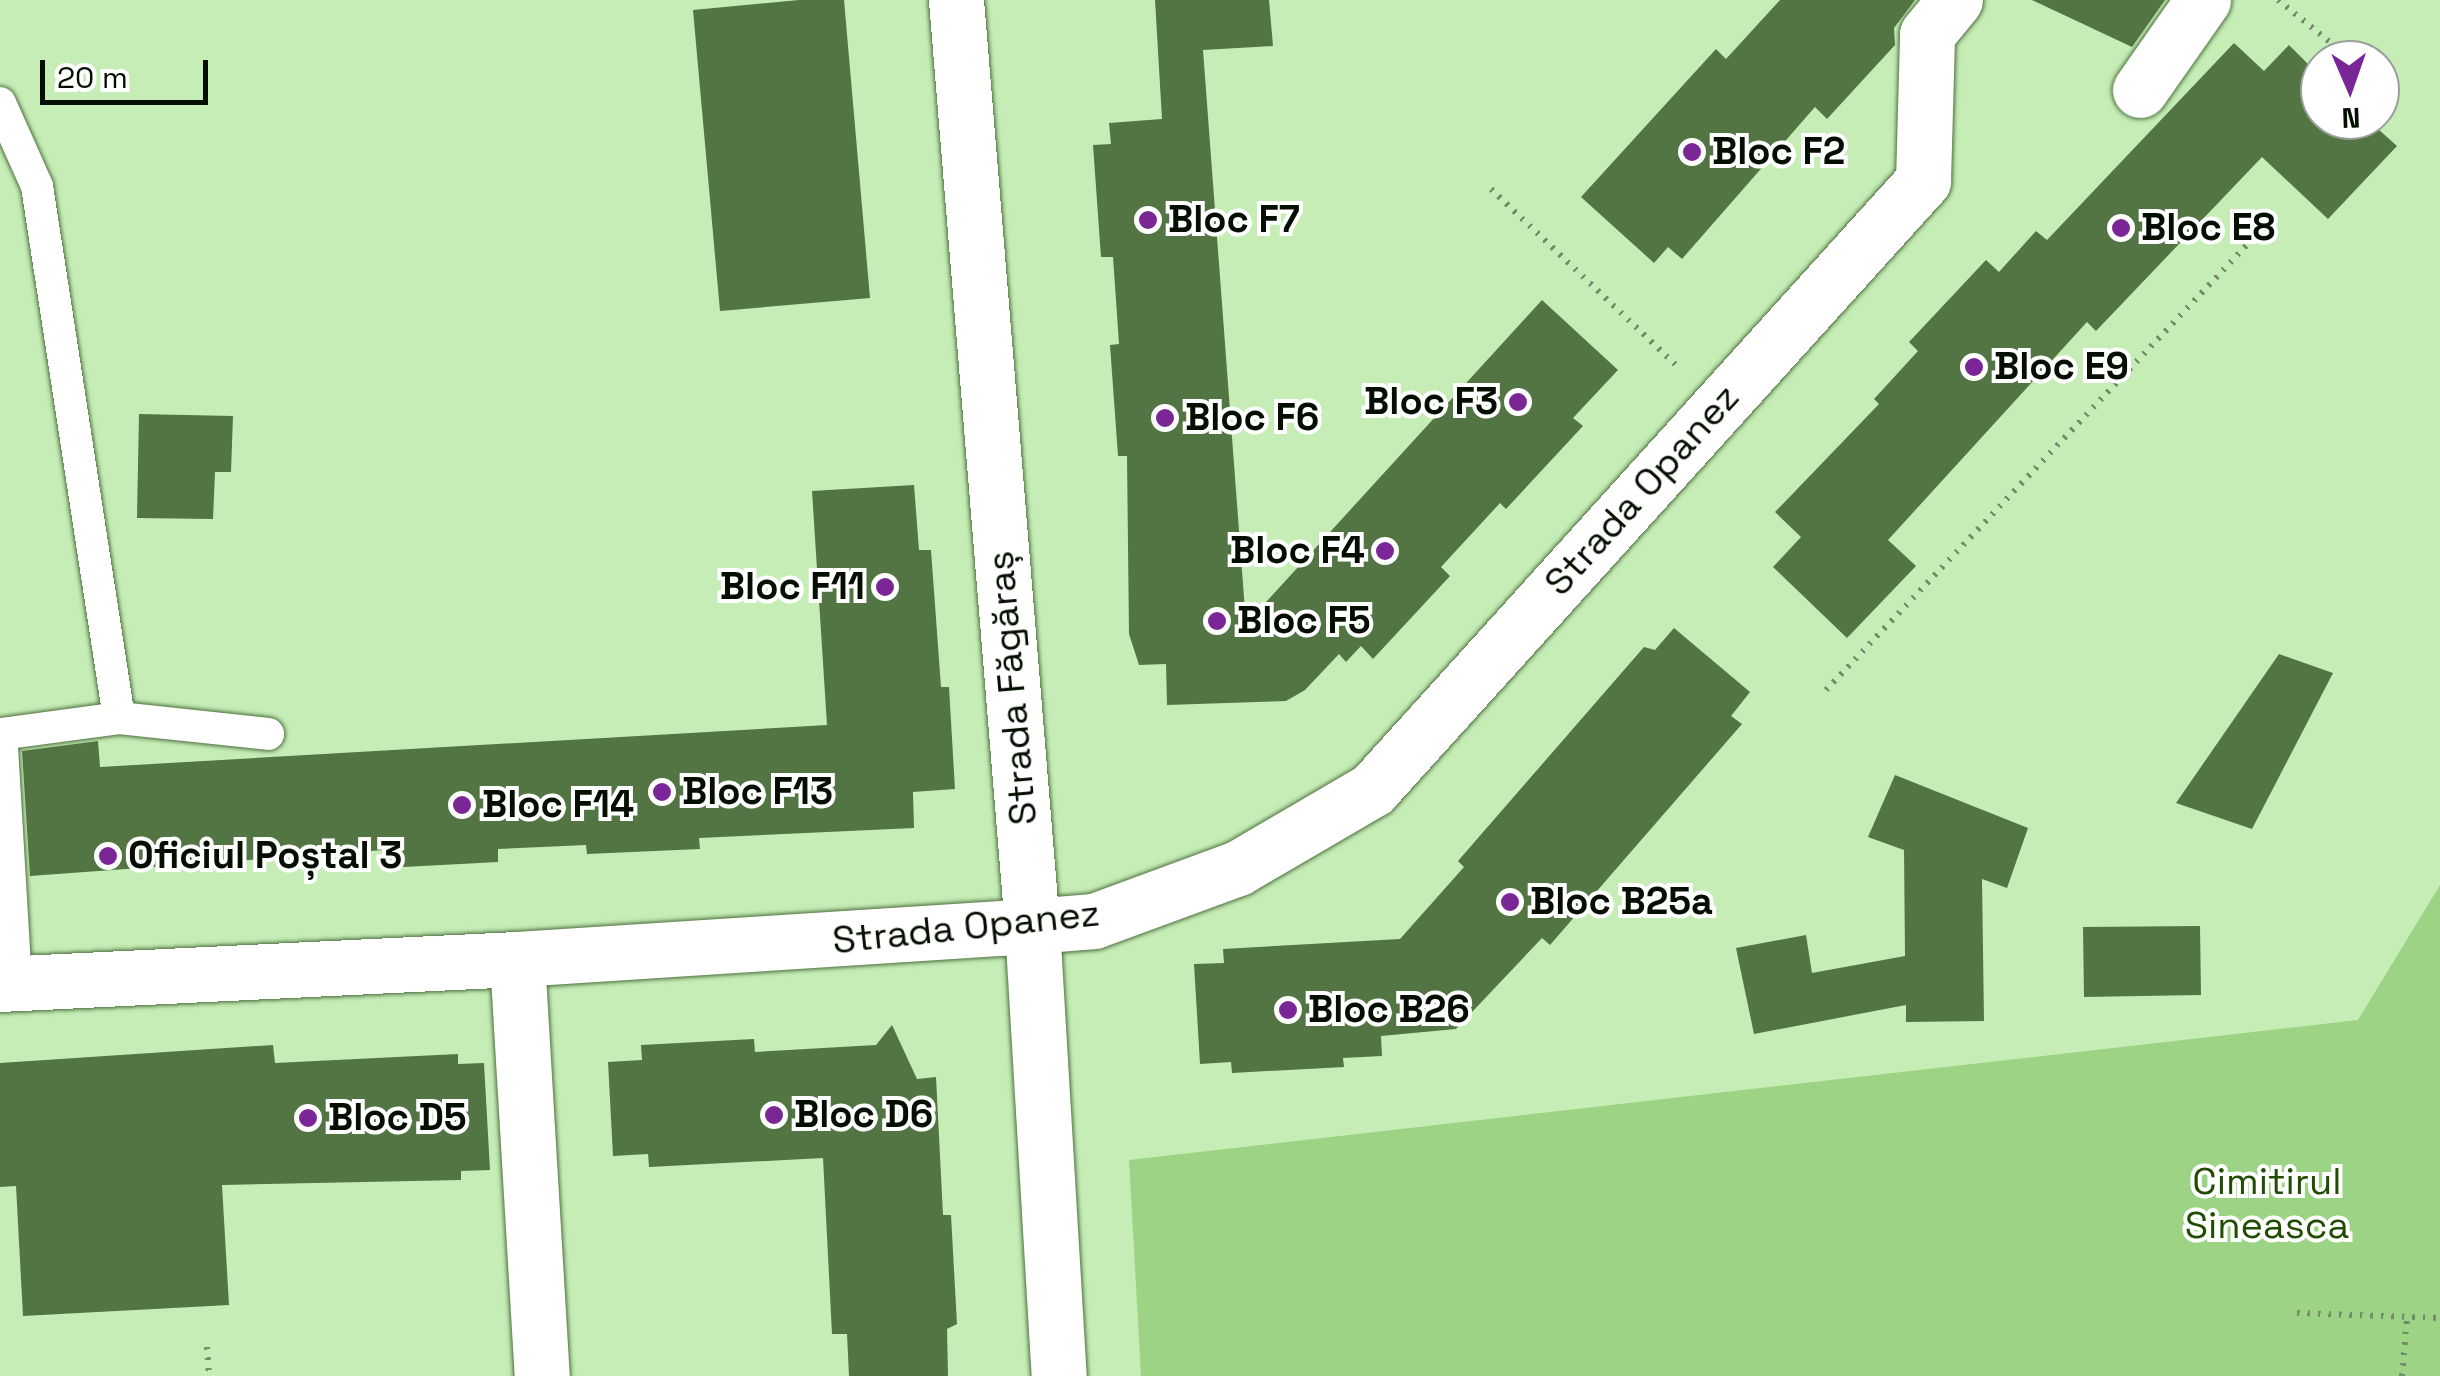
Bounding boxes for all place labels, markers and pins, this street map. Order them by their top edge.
place label: Bloc F2 [1712,129,1845,175]
marker: Bloc F2 [1681,141,1703,163]
place label: Bloc F7 [1168,197,1300,243]
place label: Bloc E8 [2141,205,2275,251]
marker: Bloc F7 [1137,209,1159,231]
marker: Bloc E8 [2110,217,2132,239]
place label: Bloc E9 [1994,344,2129,390]
marker: Bloc E9 [1963,356,1985,378]
place label: Bloc F3 [1364,379,1498,425]
marker: Bloc F3 [1507,391,1529,413]
place label: Bloc F6 [1185,395,1319,441]
marker: Bloc F6 [1154,407,1176,429]
place label: Bloc F4 [1230,528,1365,574]
marker: Bloc F4 [1374,540,1396,562]
place label: Bloc F11 [720,564,865,610]
marker: Bloc F11 [874,576,896,598]
place label: Bloc F5 [1237,598,1371,644]
marker: Bloc F5 [1206,610,1228,632]
place label: Bloc F13 [682,769,833,815]
marker: Bloc F13 [651,781,673,803]
place label: Bloc F14 [482,782,634,828]
marker: Bloc F14 [451,794,473,816]
place label: Oficiul Poștal 3 [128,833,402,879]
marker: Oficiul Poștal 3 [97,845,119,867]
place label: Bloc B25a [1530,879,1713,925]
marker: Bloc B25a [1499,891,1521,913]
place label: Bloc B26 [1308,987,1470,1033]
marker: Bloc B26 [1277,999,1299,1021]
place label: Bloc D6 [794,1092,933,1138]
place label: Bloc D5 [328,1095,467,1141]
marker: Bloc D6 [763,1104,785,1126]
marker: Bloc D5 [297,1107,319,1129]

